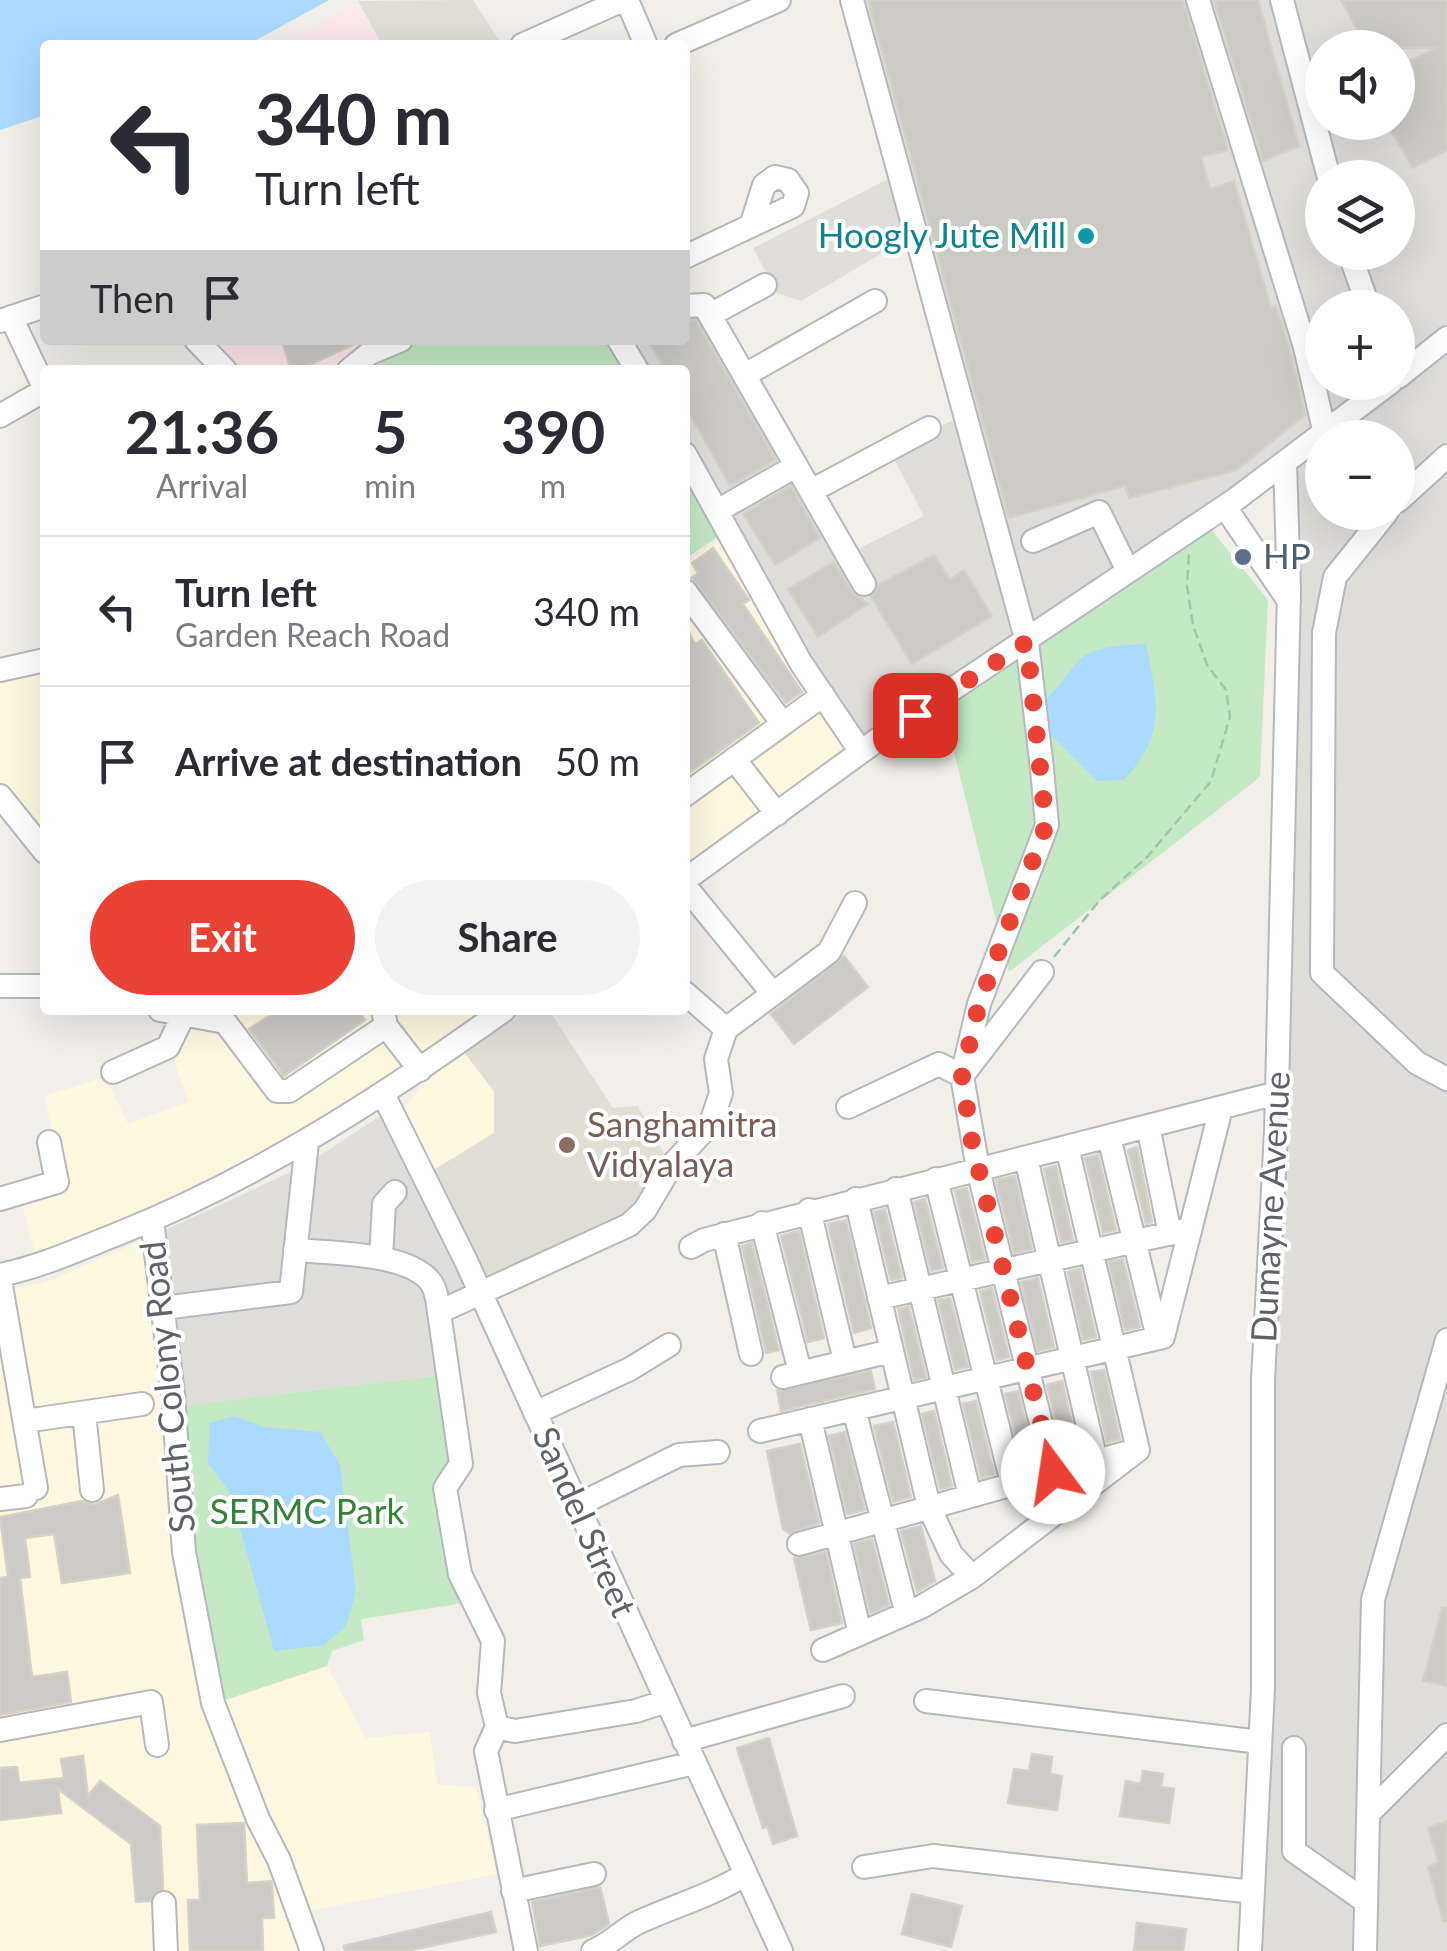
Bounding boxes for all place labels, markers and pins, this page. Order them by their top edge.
place label: Hoogly Jute Mill [818,213,1066,255]
marker: Hoogly Jute Mill [1075,225,1097,247]
place label: HP [1263,534,1311,576]
marker: HP [1232,546,1254,568]
pin [873,673,958,758]
place label: Sanghamitra Vidyalaya [587,1102,777,1184]
marker: Sanghamitra Vidyalaya [556,1134,578,1156]

